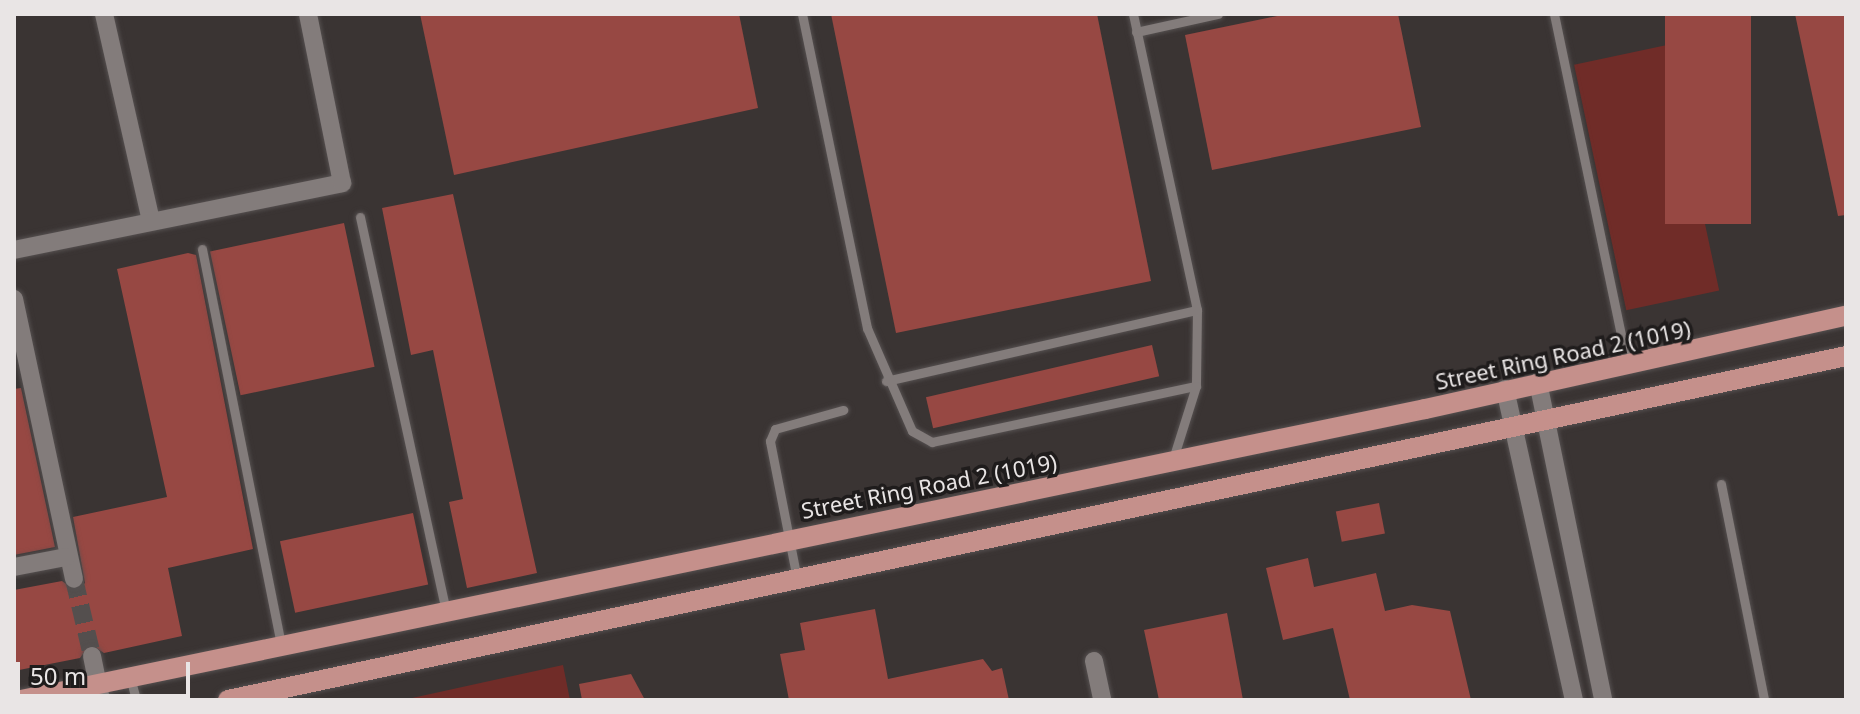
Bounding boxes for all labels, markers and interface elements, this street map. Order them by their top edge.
street label: Street Ring Road 2 (1019) [1433,315,1693,395]
street label: Street Ring Road 2 (1019) [799,448,1059,524]
scale bar [20,646,194,696]
text: 50 m [30,659,86,692]

